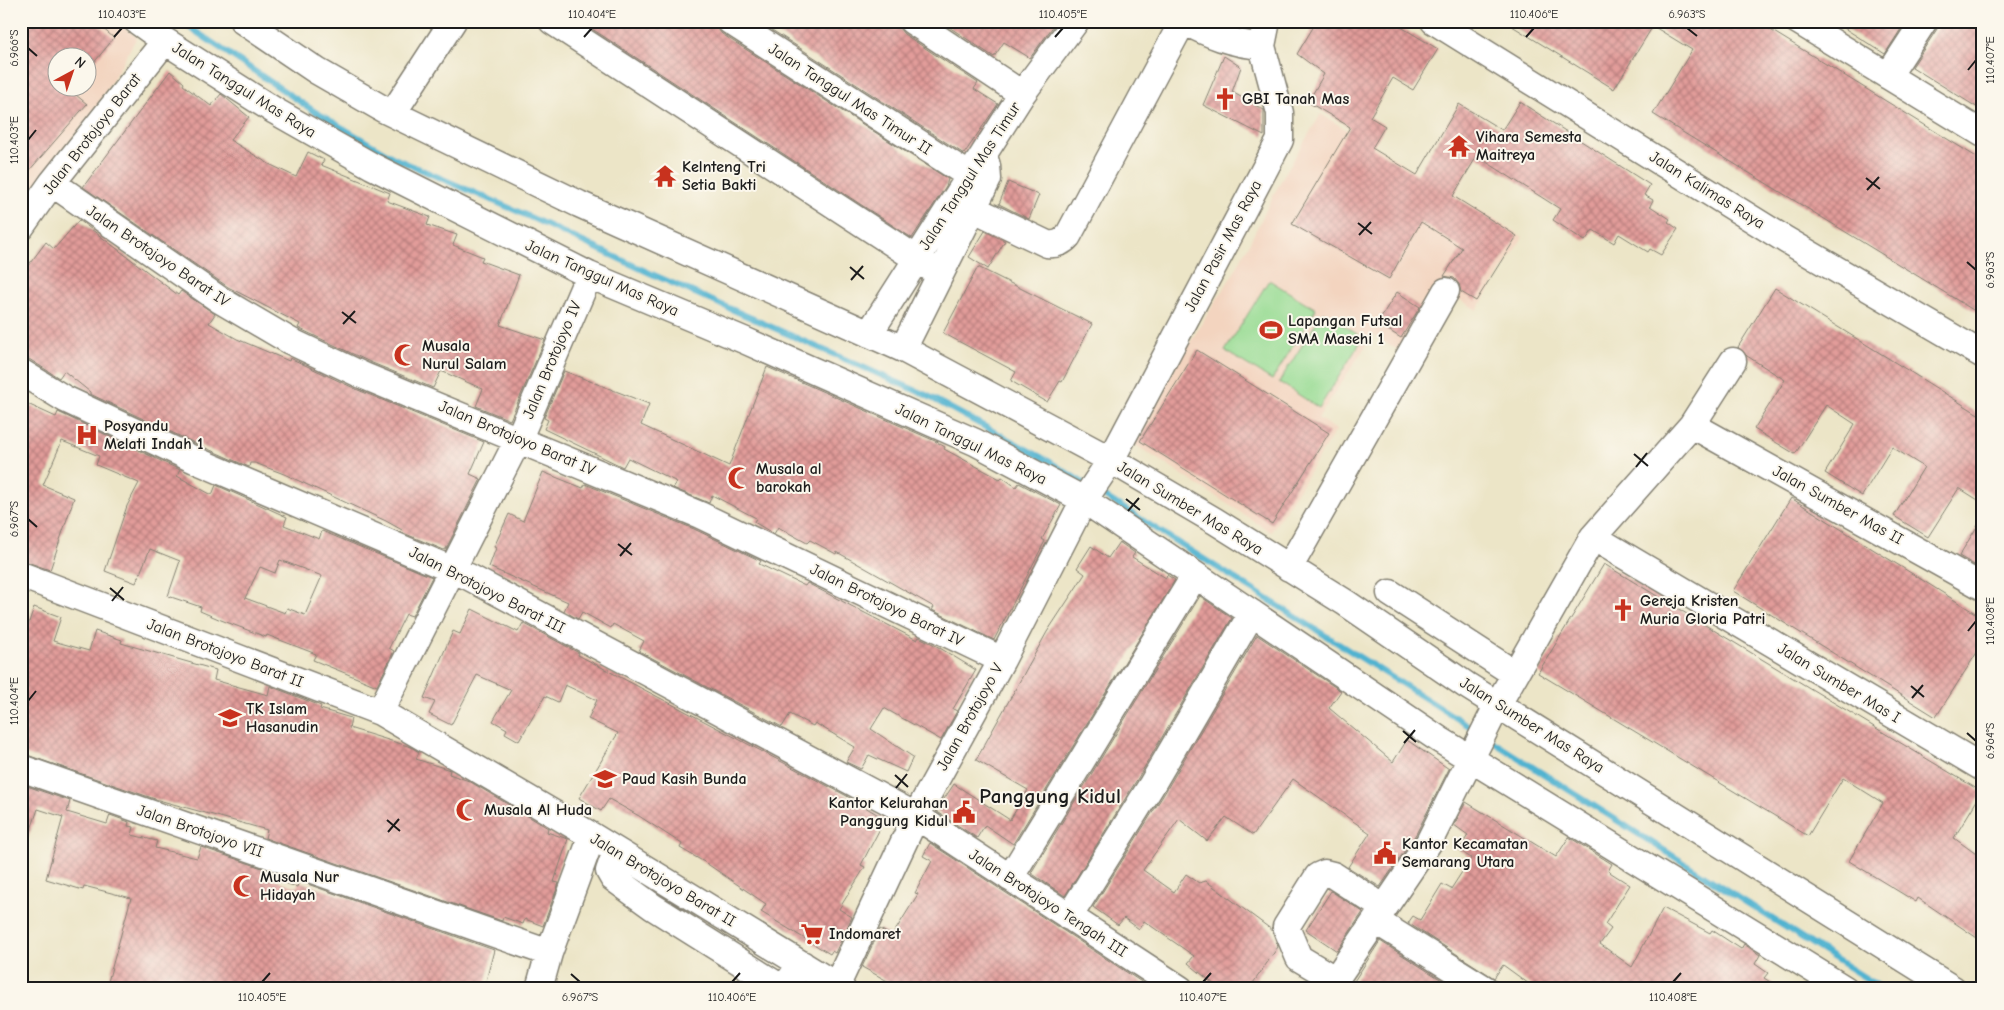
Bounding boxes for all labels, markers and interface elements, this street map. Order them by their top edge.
text: 110.403°E [98,7,146,21]
text: 110.404°E [568,7,616,21]
text: 110.405°E [1039,7,1087,21]
text: 110.406°E [1510,7,1558,21]
text: 6.963°S [1669,7,1706,21]
text: 6.966°S [7,29,21,67]
text: 110.407°E [1983,36,1997,84]
street label: Jalan Tanggul Mas Raya [169,38,319,142]
street label: Jalan Tanggul Mas Timur II [765,39,935,159]
north arrow [48,48,98,98]
text: N [71,53,89,72]
street label: Jalan Brotojoyo Barat [39,70,145,198]
church icon: GBI Tanah Mas [1212,86,1238,112]
place label: GBI Tanah Mas [1242,90,1349,108]
street label: Jalan Tanggul Mas Timur [915,98,1025,253]
text: 110.403°E [7,116,21,164]
place label: Vihara Semesta Maitreya [1476,128,1582,164]
temple icon: Vihara Semesta Maitreya [1446,133,1472,159]
street label: Jalan Kalimas Raya [1646,147,1768,233]
place label: Kelnteng Tri Setia Bakti [682,158,766,194]
temple icon: Kelnteng Tri Setia Bakti [652,163,678,189]
street label: Jalan Pasir Mas Raya [1181,177,1265,315]
street label: Jalan Brotojoyo Barat IV [83,201,233,311]
street label: Jalan Tanggul Mas Raya [523,236,681,320]
text: 6.963°S [1983,251,1997,288]
street label: Jalan Brotojoyo IV [519,298,585,422]
place label: Lapangan Futsal SMA Masehi 1 [1288,312,1402,348]
sports icon: Lapangan Futsal SMA Masehi 1 [1258,317,1284,343]
place label: Musala Nurul Salam [422,337,506,373]
mosque icon: Musala Nurul Salam [392,342,418,368]
street label: Jalan Brotojoyo Barat IV [436,397,598,479]
street label: Jalan Tanggul Mas Raya [892,400,1050,488]
place label: Posyandu Melati Indah 1 [104,417,204,453]
hospital icon: Posyandu Melati Indah 1 [74,422,100,448]
street label: Jalan Sumber Mas Raya [1114,457,1266,559]
place label: Musala al barokah [756,460,822,496]
street label: Jalan Sumber Mas II [1770,462,1906,548]
mosque icon: Musala al barokah [726,465,752,491]
text: 6.967°S [7,500,21,537]
street label: Jalan Brotojoyo Barat III [406,543,568,637]
street label: Jalan Brotojoyo Barat IV [807,560,967,650]
place label: Gereja Kristen Muria Gloria Patri [1640,592,1765,628]
church icon: Gereja Kristen Muria Gloria Patri [1610,597,1636,623]
text: 110.408°E [1983,597,1997,645]
street label: Jalan Brotojoyo Barat II [144,615,306,691]
street label: Jalan Sumber Mas I [1774,639,1904,727]
street label: Jalan Brotojoyo V [933,660,1007,774]
street label: Jalan Sumber Mas Raya [1457,673,1607,777]
text: 110.404°E [7,677,21,725]
place label: TK Islam Hasanudin [246,700,318,736]
school or university icon: TK Islam Hasanudin [217,705,243,731]
text: 6.964°S [1983,722,1997,759]
school or university icon: Paud Kasih Bunda [592,766,618,792]
place label: Paud Kasih Bunda [622,770,747,788]
district label: Panggung Kidul [979,784,1121,808]
place label: Kantor Kelurahan Panggung Kidul [829,794,948,830]
mosque icon: Musala Al Huda [454,797,480,823]
public building icon: Kantor Kelurahan Panggung Kidul [951,799,977,825]
street label: Jalan Brotojoyo VII [135,801,265,861]
place label: Musala Al Huda [484,801,592,819]
street label: Jalan Brotojoyo Barat II [587,829,739,931]
place label: Kantor Kecamatan Semarang Utara [1402,835,1528,871]
public building icon: Kantor Kecamatan Semarang Utara [1372,840,1398,866]
street label: Jalan Brotojoyo Tengah III [966,845,1130,961]
place label: Musala Nur Hidayah [260,868,339,904]
mosque icon: Musala Nur Hidayah [231,873,257,899]
supermarket icon: Indomaret [799,921,825,947]
place label: Indomaret [829,925,901,943]
text: 110.405°E [238,990,286,1004]
text: 6.967°S [562,990,599,1004]
text: 110.406°E [708,990,756,1004]
text: 110.407°E [1179,990,1227,1004]
text: 110.408°E [1649,990,1697,1004]

